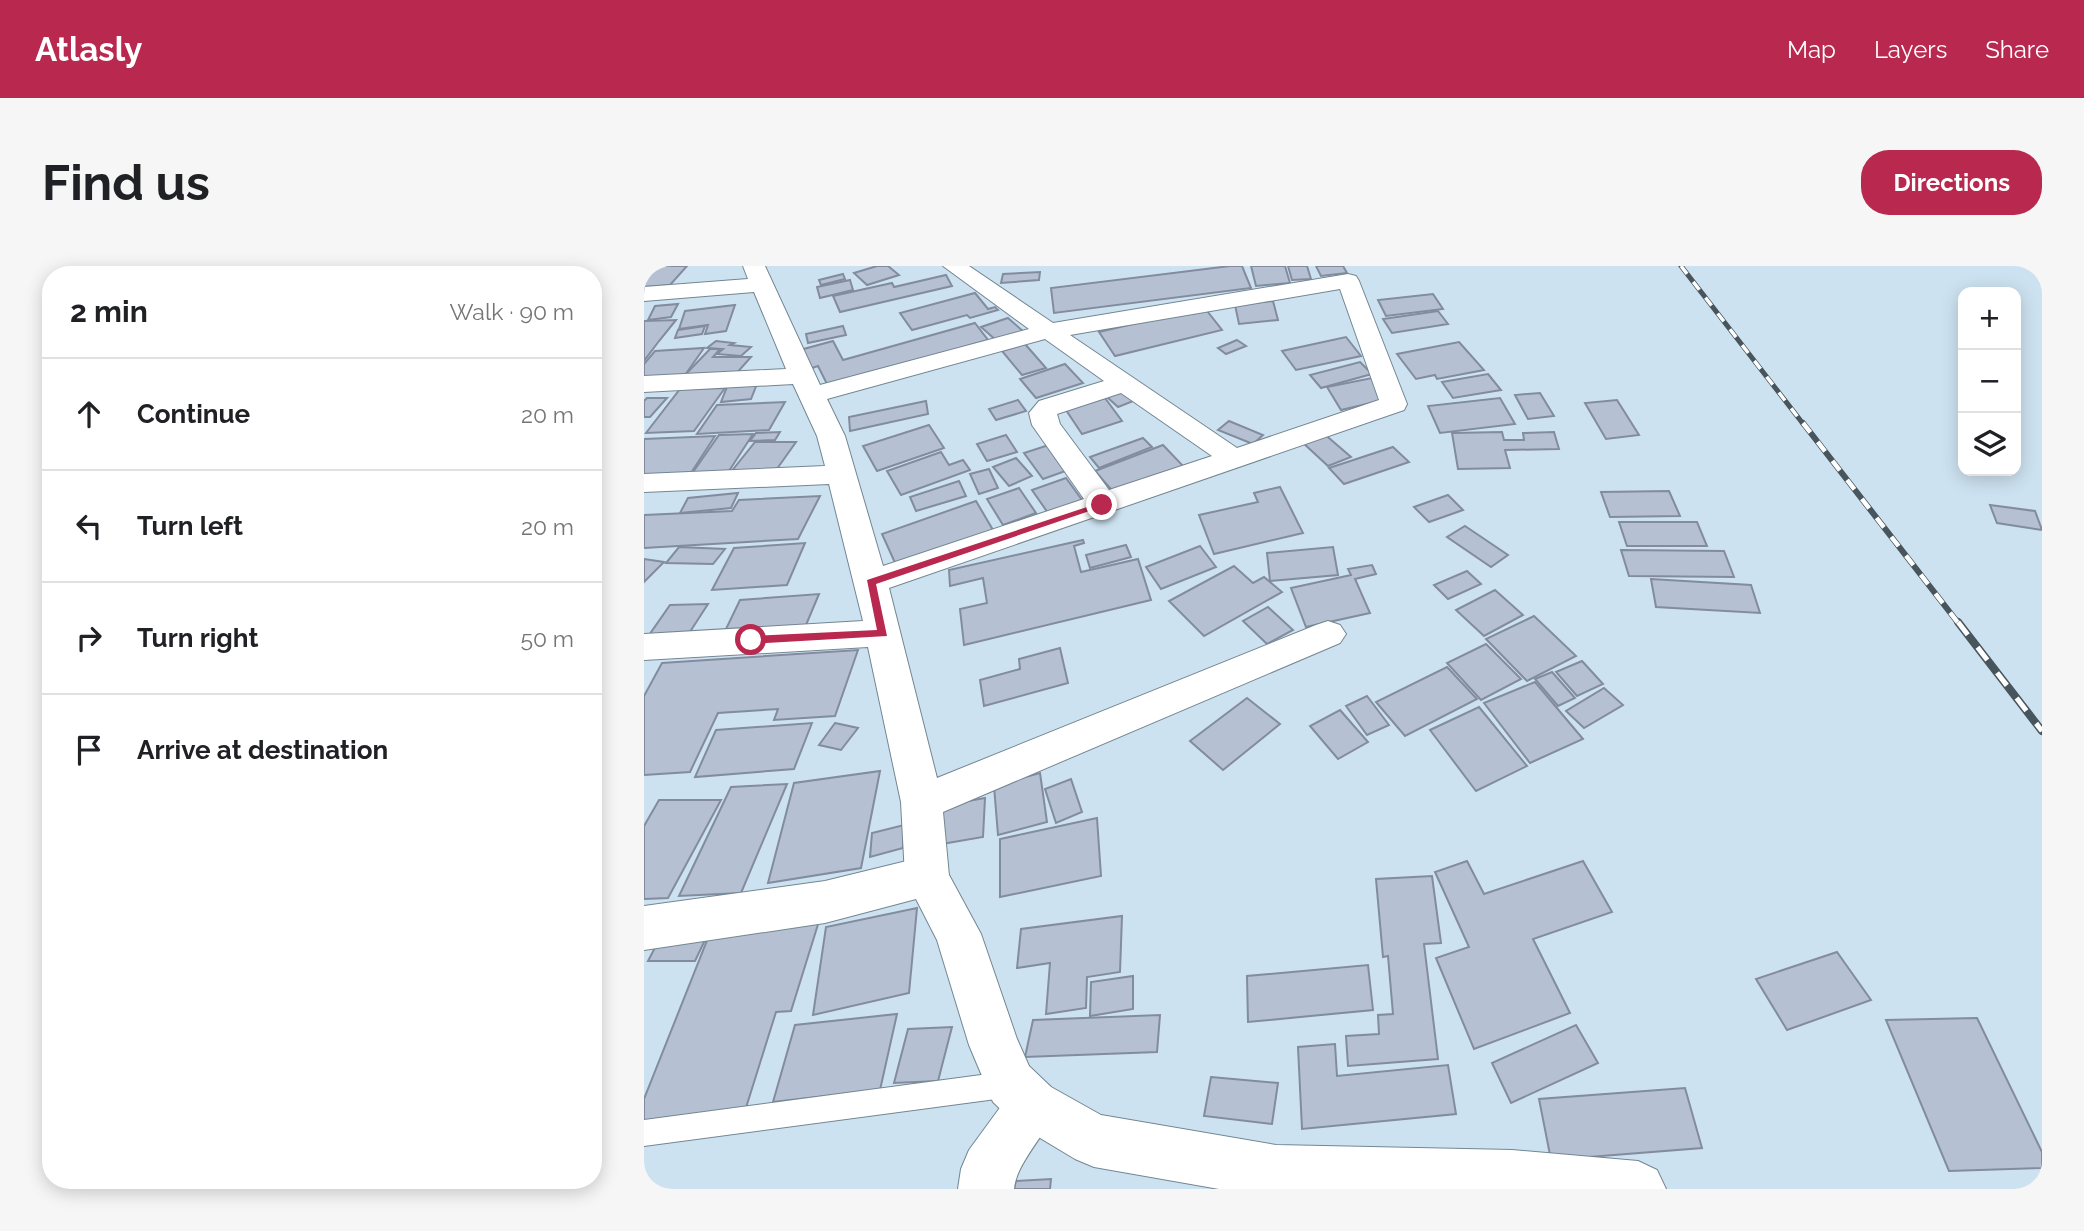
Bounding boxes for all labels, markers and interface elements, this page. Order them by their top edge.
text: Atlasly [35,30,142,69]
text: Map [1787,35,1836,64]
text: Layers [1874,35,1947,64]
text: Share [1985,35,2049,64]
button: Directions [1861,150,2042,215]
text: Find us [42,154,210,211]
map controls [1958,287,2021,476]
button: + [1958,287,2021,350]
text: 2 min [70,294,148,329]
text: Walk · 90 m [450,298,574,325]
button: − [1958,350,2021,413]
icon: ahead [70,395,108,433]
text: Continue [137,399,250,429]
text: 20 m [521,401,574,428]
button: layers [1958,413,2021,476]
route end [1086,489,1117,520]
icon: left [70,507,108,545]
text: Turn left [137,511,243,541]
text: 20 m [521,513,574,540]
icon: right [70,619,108,657]
text: Turn right [137,623,258,653]
route start [735,624,766,655]
text: 50 m [520,625,574,652]
icon: arrive [70,731,108,769]
text: Arrive at destination [137,735,388,765]

